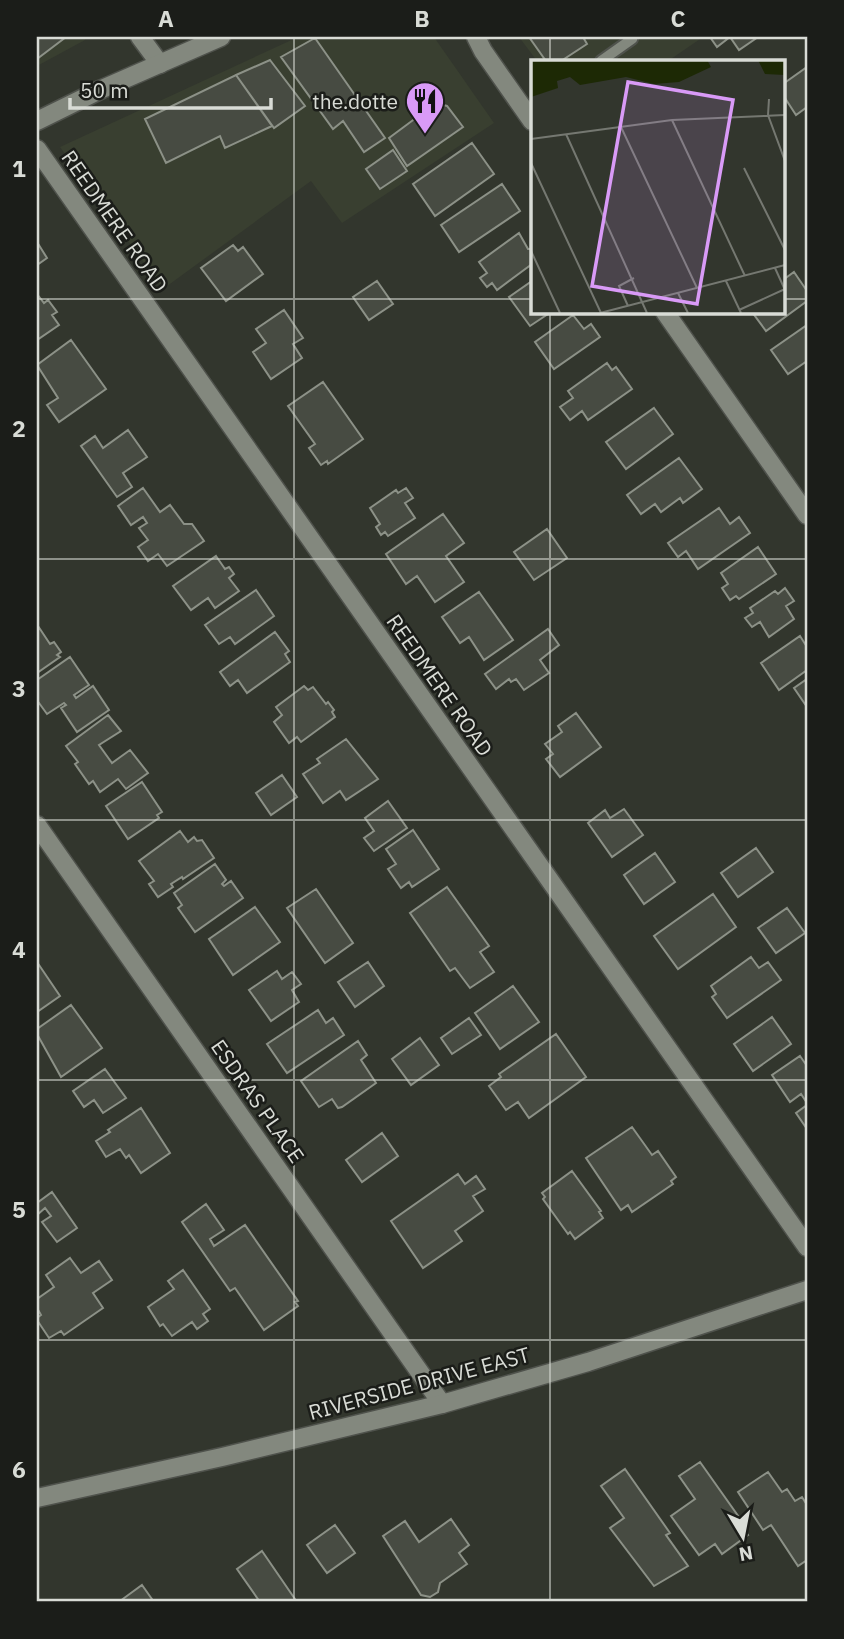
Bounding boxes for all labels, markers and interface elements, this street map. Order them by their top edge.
text: A [158,3,174,33]
text: B [414,3,430,33]
text: C [671,3,686,33]
inset map [531,60,784,313]
scale bar [70,66,271,110]
text: 50 m [80,76,129,104]
restaurant icon: the.dotte [404,80,446,135]
place label: the.dotte [312,87,398,115]
street label: REEDMERE ROAD [56,144,174,298]
text: 1 [12,153,26,183]
text: 2 [12,413,26,443]
street label: REEDMERE ROAD [381,608,499,762]
text: 3 [12,673,26,703]
text: 4 [12,934,26,964]
street label: ESDRAS PLACE [205,1034,311,1168]
text: 5 [12,1194,26,1224]
street label: RIVERSIDE DRIVE EAST [305,1340,533,1426]
text: 6 [12,1454,26,1484]
north arrow [708,1502,778,1572]
text: N [737,1541,755,1567]

